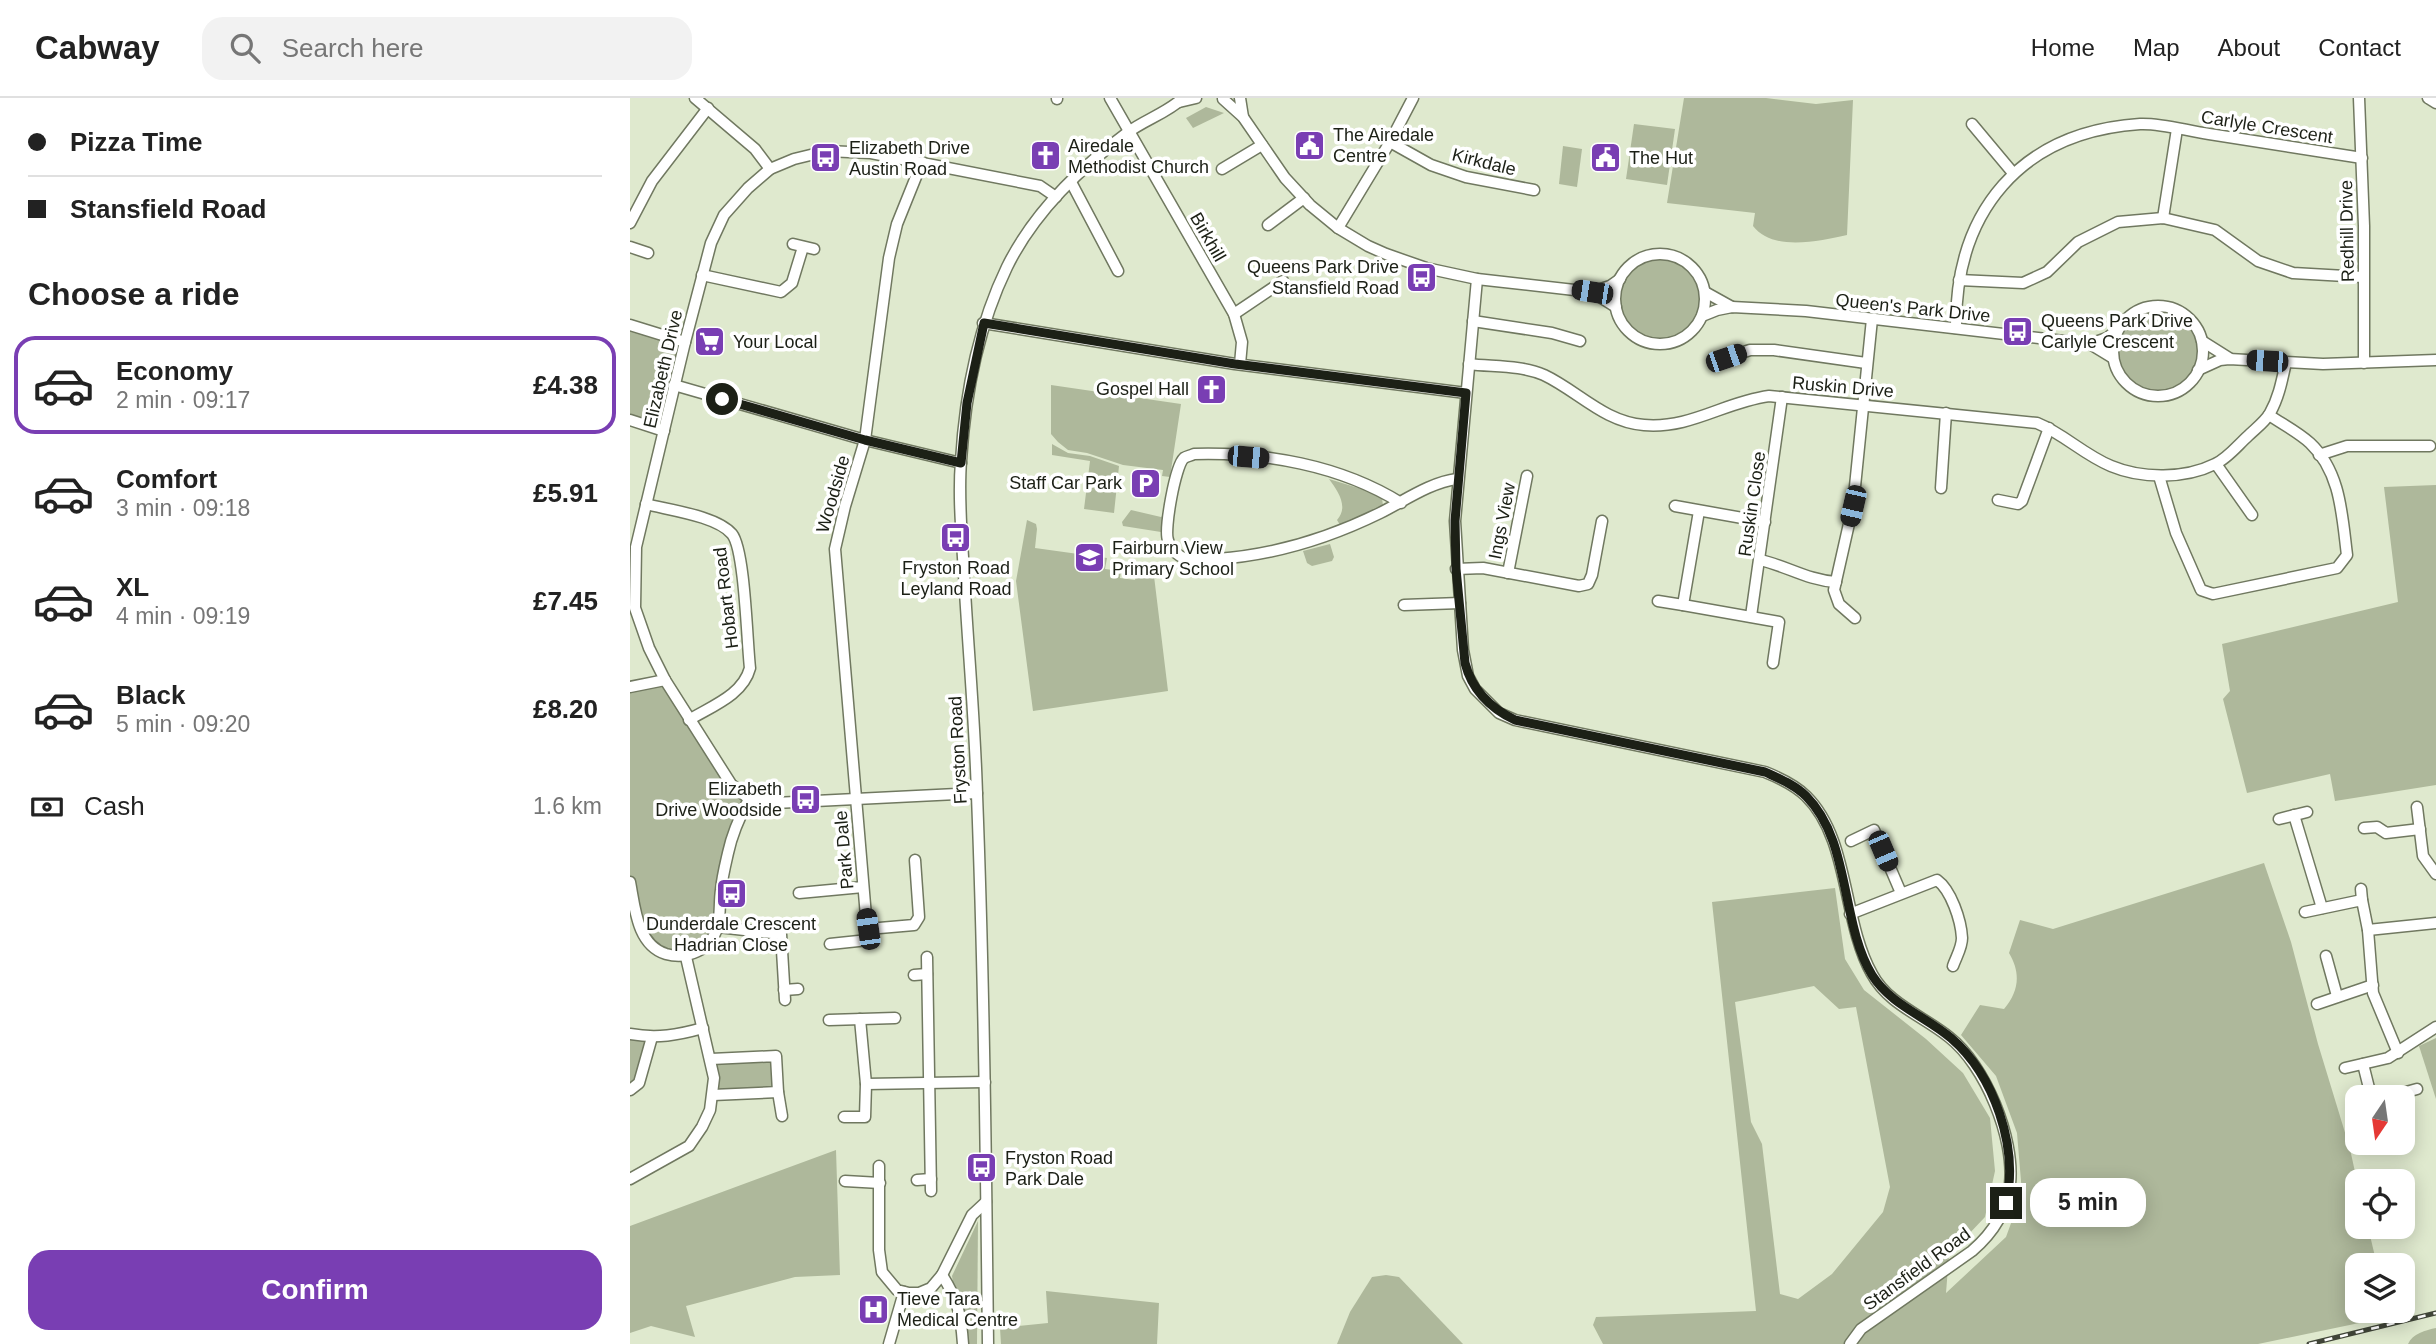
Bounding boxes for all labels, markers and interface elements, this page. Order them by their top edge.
search box [202,17,692,80]
text: Cabway [35,29,160,66]
icon: search [226,29,264,67]
text: Search here [282,33,423,63]
text: Home [2031,34,2095,61]
text: Map [2133,34,2180,61]
text: About [2218,34,2280,61]
text: Contact [2318,34,2401,61]
street label: Carlyle Crescent [2200,107,2334,147]
place label: The Airedale Centre [1333,125,1434,166]
text: Pizza Time [70,127,202,157]
public building icon: The Airedale Centre [1293,128,1327,162]
place label: Airedale Methodist Church [1068,136,1209,177]
place label: Elizabeth Drive Austin Road [849,138,970,179]
church icon: Airedale Methodist Church [1028,139,1062,173]
bus stop icon: Elizabeth Drive Austin Road [809,141,843,175]
public building icon: The Hut [1589,141,1623,175]
street label: Kirkdale [1450,144,1518,180]
place label: The Hut [1629,148,1693,168]
street label: Redhill Drive [2336,180,2358,282]
text: Stansfield Road [70,194,266,224]
street label: Birkhill [1186,209,1230,265]
place label: Queens Park Drive Stansfield Road [1247,257,1399,298]
bus stop icon: Queens Park Drive Stansfield Road [1405,260,1439,294]
text: Choose a ride [28,276,240,312]
car [1570,278,1615,306]
street label: Queen's Park Drive [1835,290,1991,326]
street label: Elizabeth Drive [640,308,686,430]
place label: Queens Park Drive Carlyle Crescent [2041,311,2193,352]
bus stop icon: Queens Park Drive Carlyle Crescent [2001,314,2035,348]
supermarket icon: Your Local [693,325,727,359]
place label: Your Local [733,332,817,352]
car [1703,341,1750,375]
car [2246,349,2289,373]
icon: car [32,354,95,417]
text: Economy [116,356,233,386]
text: £4.38 [533,370,598,400]
church icon: Gospel Hall [1195,372,1229,406]
street label: Ruskin Drive [1791,373,1895,401]
place label: Gospel Hall [1096,379,1189,399]
route start [706,383,738,415]
text: 2 min · 09:17 [116,387,250,413]
car [1227,445,1270,469]
street label: Ruskin Close [1735,450,1769,558]
street label: Woodside [812,453,854,535]
icon: car [32,462,95,525]
text: Comfort [116,464,217,494]
parking icon: Staff Car Park [1128,466,1162,500]
place label: Staff Car Park [1009,473,1123,493]
text: £5.91 [533,478,598,508]
street label: Ings View [1485,480,1519,561]
car [1839,483,1868,529]
text: 3 min · 09:18 [116,495,250,521]
bus stop icon: Fryston Road Leyland Road [939,520,973,554]
place label: Fairburn View Primary School [1112,538,1234,579]
school or university icon: Fairburn View Primary School [1072,541,1106,575]
street label: Hobart Road [710,546,742,650]
place label: Fryston Road Leyland Road [900,558,1012,599]
icon: car [32,570,95,633]
text: XL [116,572,149,602]
text: £7.45 [533,586,598,616]
text: 4 min · 09:19 [116,603,250,629]
icon: car [32,678,95,741]
text: Black [116,680,185,710]
text: £8.20 [533,694,598,724]
street label: Fryston Road [945,696,971,804]
text: 5 min · 09:20 [116,711,250,737]
place label: Elizabeth Drive Woodside [655,779,782,820]
bus stop icon: Elizabeth Drive Woodside [788,782,822,816]
icon: cash [28,788,66,826]
text: Cash [84,791,145,821]
text: 1.6 km [533,793,602,819]
street label: Park Dale [831,810,857,890]
car [1866,828,1901,874]
bus stop icon: Dunderdale Crescent Hadrian Close [714,876,748,910]
car [855,907,882,951]
place label: Dunderdale Crescent Hadrian Close [646,914,816,955]
north arrow [2345,1085,2415,1155]
map controls [2345,1085,2415,1323]
place label: Fryston Road Park Dale [1005,1148,1113,1189]
bus stop icon: Fryston Road Park Dale [965,1151,999,1185]
button: locate [2345,1169,2415,1239]
callout: 5 min [2030,1178,2146,1228]
route end [1990,1187,2022,1219]
text: 5 min [2058,1189,2118,1215]
street label: Stansfield Road [1860,1224,1974,1314]
button: Confirm [28,1250,602,1330]
button: layers [2345,1253,2415,1323]
place label: Tieve Tara Medical Centre [897,1289,1018,1330]
hospital icon: Tieve Tara Medical Centre [857,1292,891,1326]

